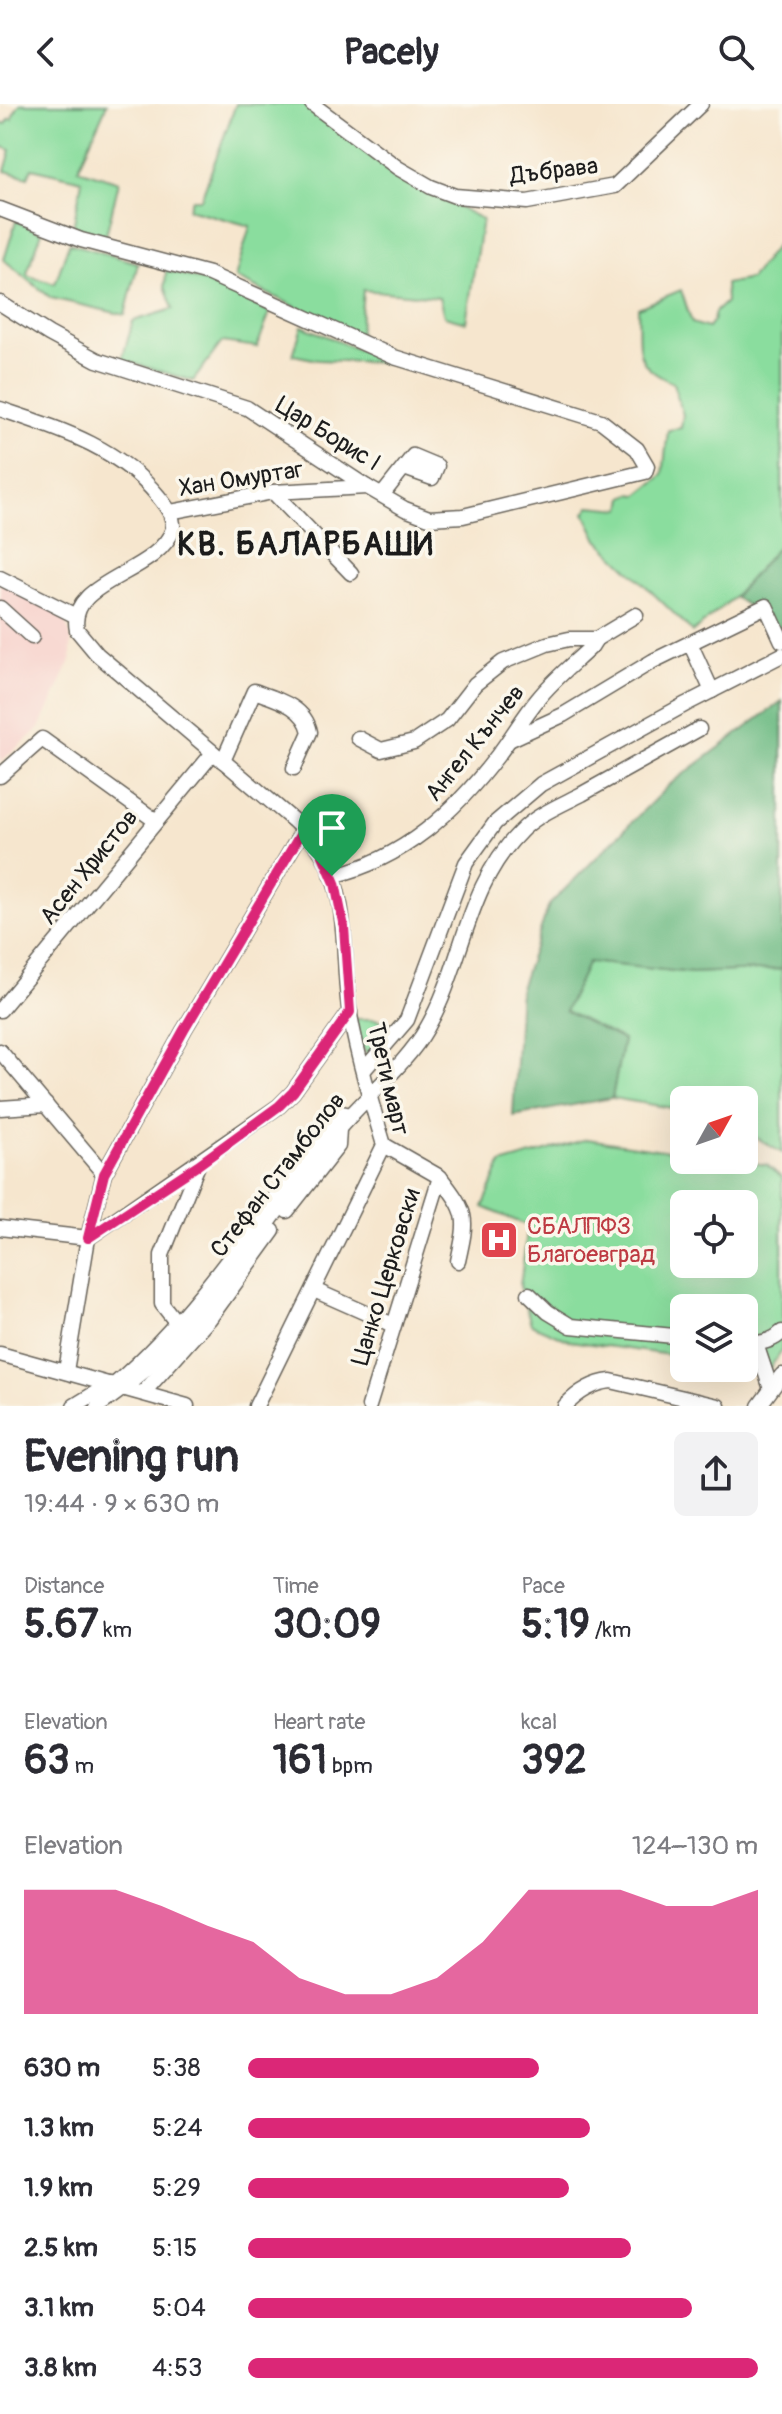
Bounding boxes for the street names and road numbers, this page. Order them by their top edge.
street label: Дъбрава [507,151,600,191]
street label: Цар Борис I [270,390,386,478]
street label: Хан Омуртаг [177,455,305,503]
street label: Ангел Кънчев [419,679,531,807]
street label: Асен Христов [34,803,144,931]
street label: Трети март [361,1020,415,1138]
street label: Стефан Стамболов [204,1087,352,1263]
street label: Цанко Церковски [345,1185,427,1369]

